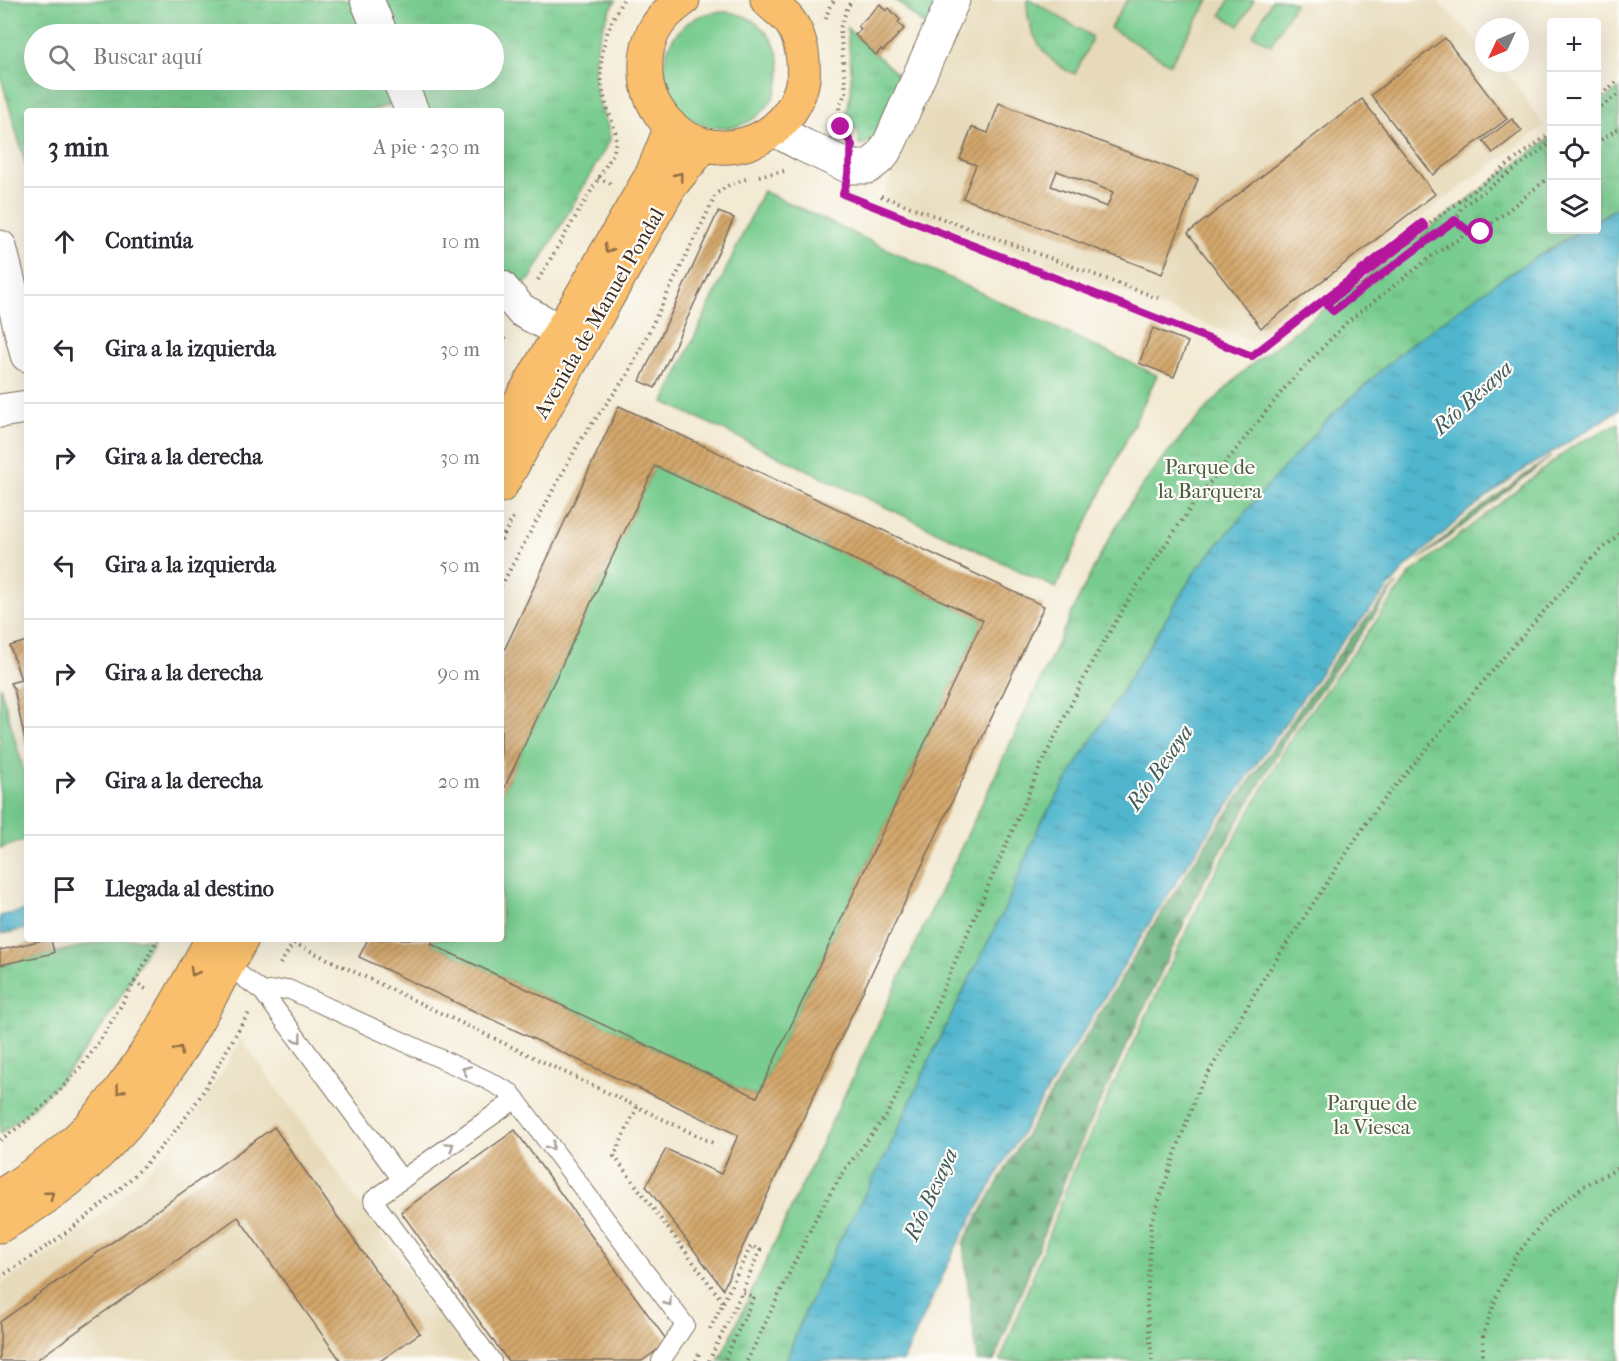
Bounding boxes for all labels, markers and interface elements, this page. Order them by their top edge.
north arrow [1475,18,1529,72]
map controls [1547,18,1601,234]
button: + [1547,18,1601,72]
search box [24,24,504,90]
icon: search [45,41,78,74]
text: Buscar aquí [93,44,202,70]
button: − [1547,72,1601,126]
route end [827,113,853,139]
button: locate [1547,126,1601,180]
text: 3 min [48,132,109,163]
text: A pie · 230 m [373,136,480,159]
one-way arrow [672,172,683,183]
button: layers [1547,180,1601,234]
street label: Avenida de Manuel Pondal [528,203,669,423]
route start [1467,218,1493,244]
icon: ahead [48,225,81,258]
text: Continúa [105,228,193,254]
text: 10 m [441,230,480,253]
one-way arrow [604,243,615,253]
icon: left [48,333,81,366]
text: Gira a la izquierda [105,336,276,362]
text: 30 m [440,338,480,361]
water label: Río Besaya [1426,355,1518,442]
icon: right [48,441,81,474]
text: Gira a la derecha [105,444,262,470]
text: 30 m [440,446,480,469]
park label: Parque de la Barquera [1157,455,1262,503]
icon: left [48,549,81,582]
text: Gira a la izquierda [105,552,276,578]
text: 50 m [439,554,480,577]
icon: right [48,657,81,690]
text: Gira a la derecha [105,660,262,686]
text: 90 m [438,662,480,685]
water label: Río Besaya [1120,720,1199,817]
icon: right [48,765,81,798]
text: Gira a la derecha [105,768,262,794]
text: 20 m [438,770,480,793]
icon: arrive [48,873,81,906]
text: Llegada al destino [105,876,274,902]
one-way arrow [189,966,201,976]
one-way arrow [290,1033,301,1044]
one-way arrow [171,1046,183,1056]
one-way arrow [461,1065,472,1077]
one-way arrow [117,1083,128,1094]
park label: Parque de la Viesca [1327,1091,1417,1139]
one-way arrow [544,1139,555,1150]
one-way arrow [443,1142,454,1153]
water label: Río Besaya [898,1144,963,1246]
one-way arrow [43,1191,54,1202]
one-way arrow [661,1295,672,1306]

